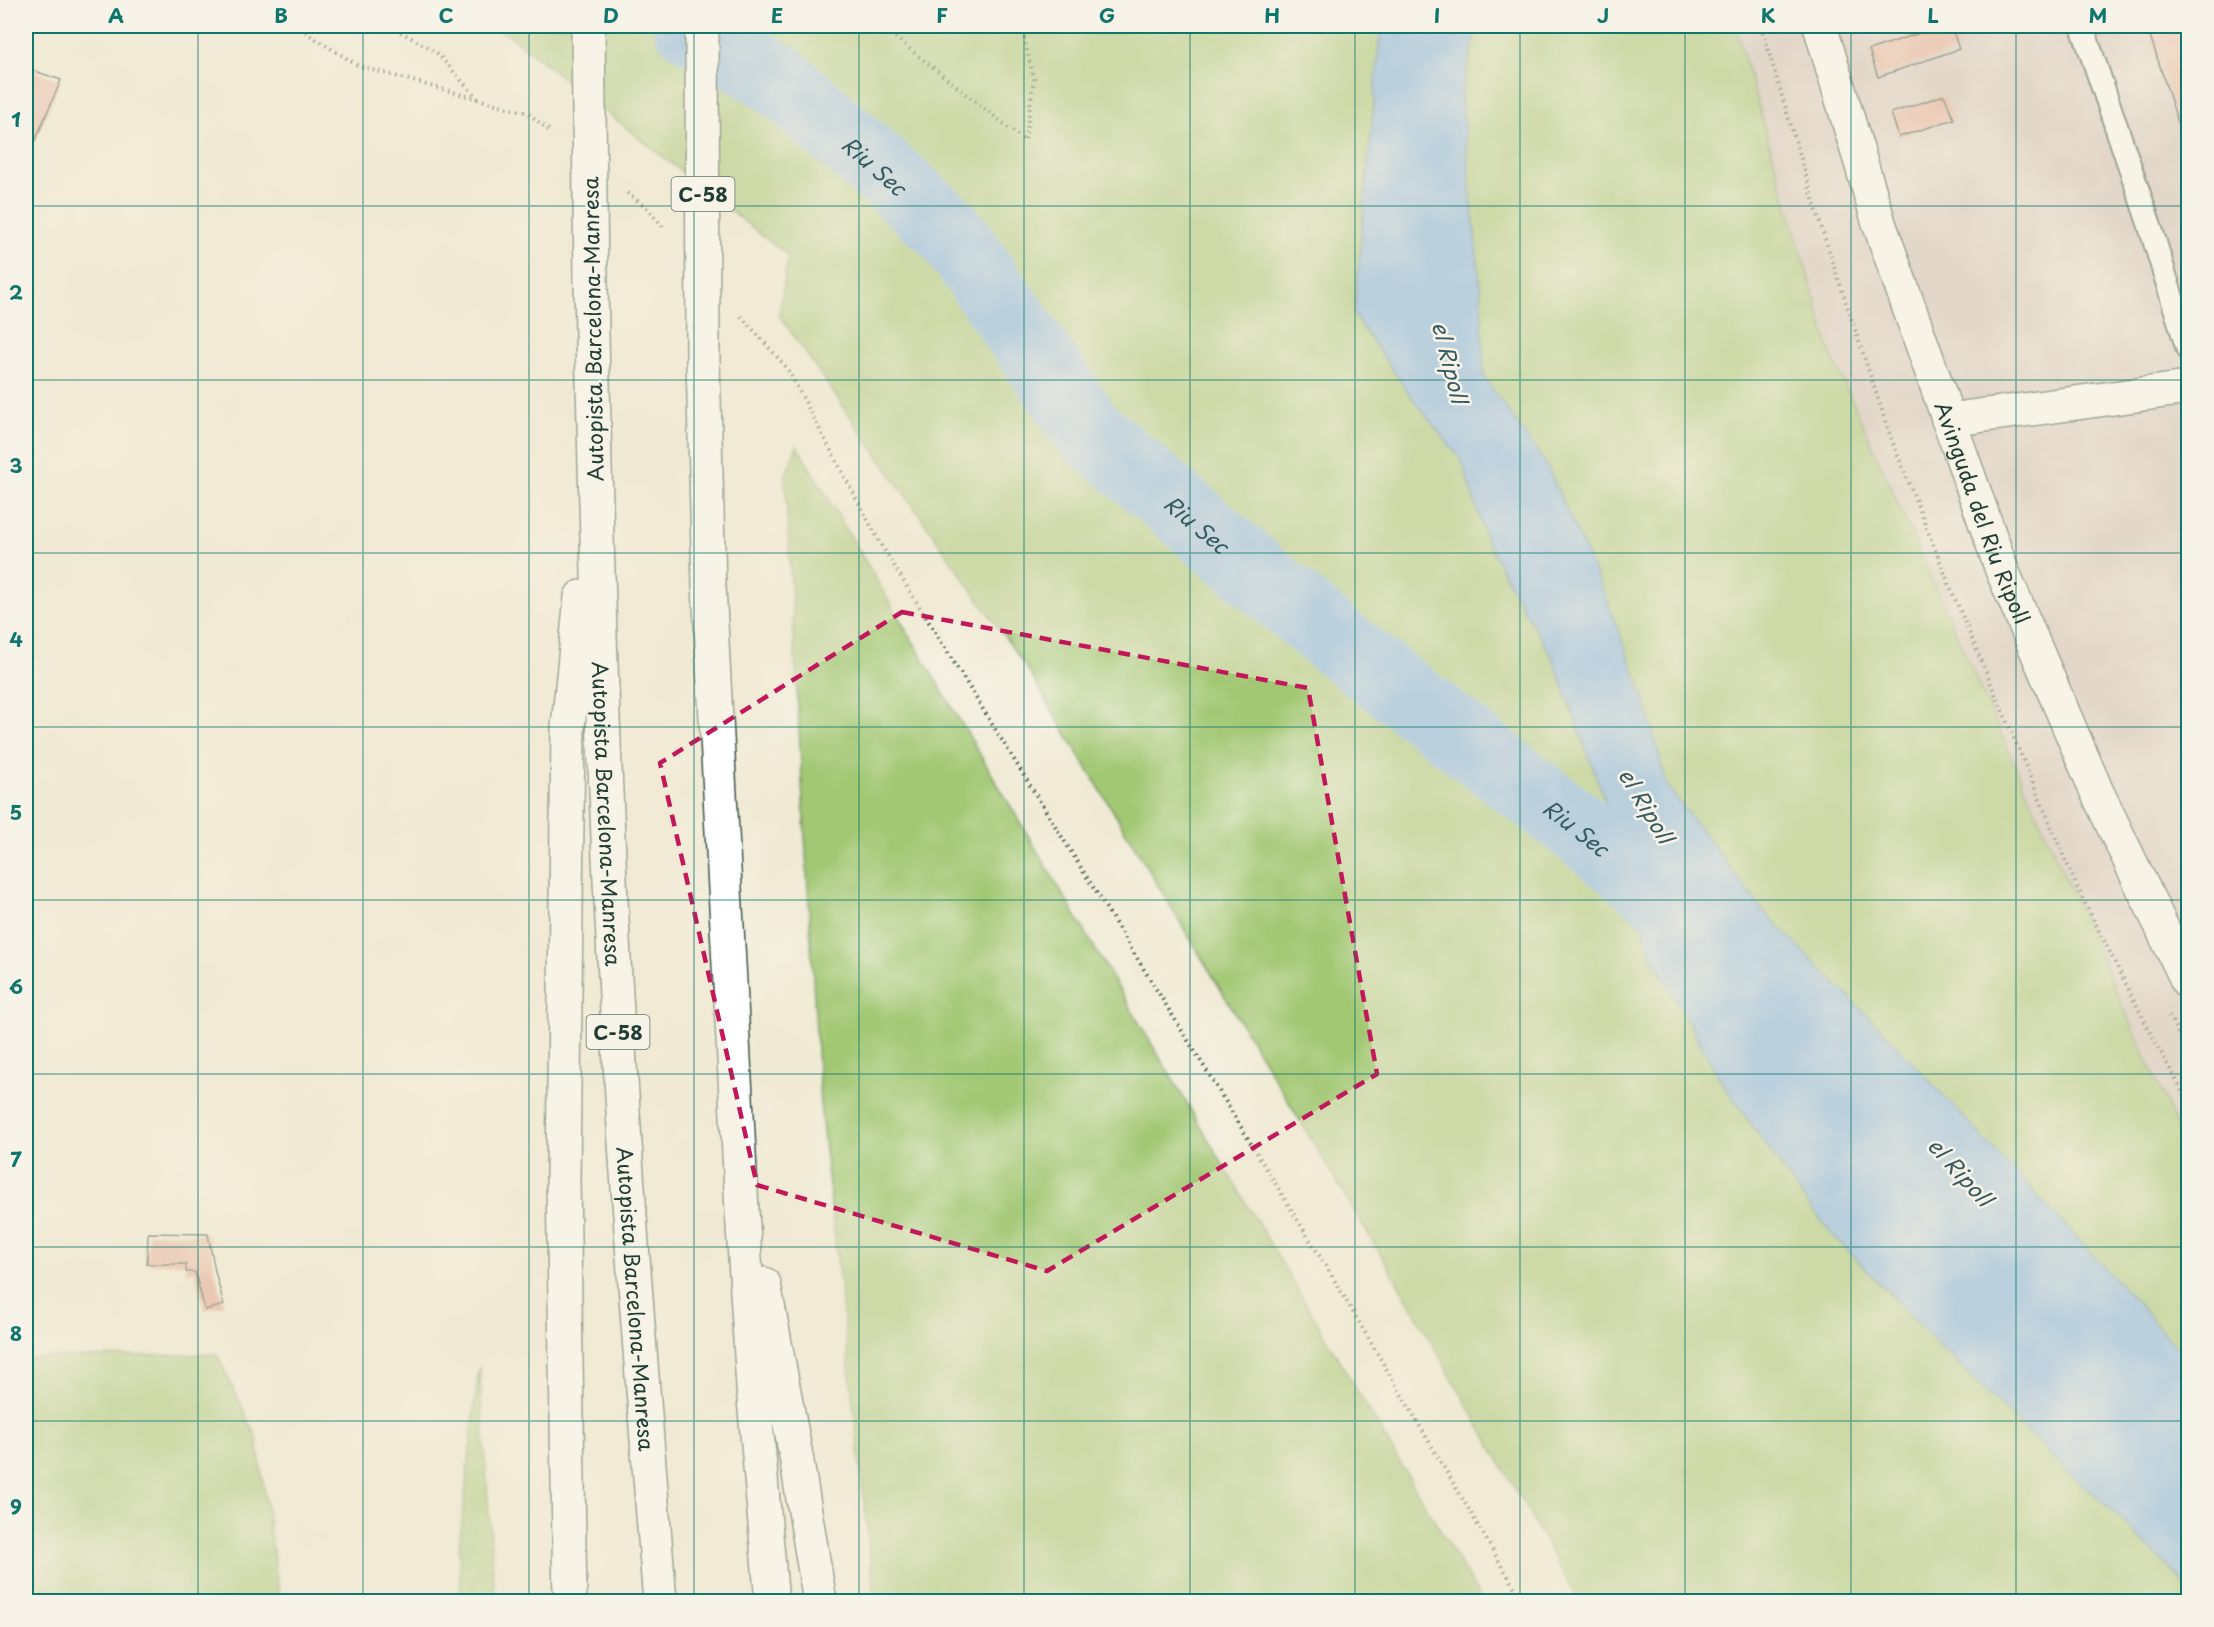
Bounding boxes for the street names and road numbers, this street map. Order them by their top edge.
street label: Autopista Barcelona-Manresa [573,176,611,482]
road number: C-58 [672,177,734,211]
street label: Avinguda del Riu Ripoll [1927,397,2039,628]
street label: Autopista Barcelona-Manresa [585,661,630,967]
road number: C-58 [586,1015,650,1049]
street label: Autopista Barcelona-Manresa [609,1146,664,1452]

